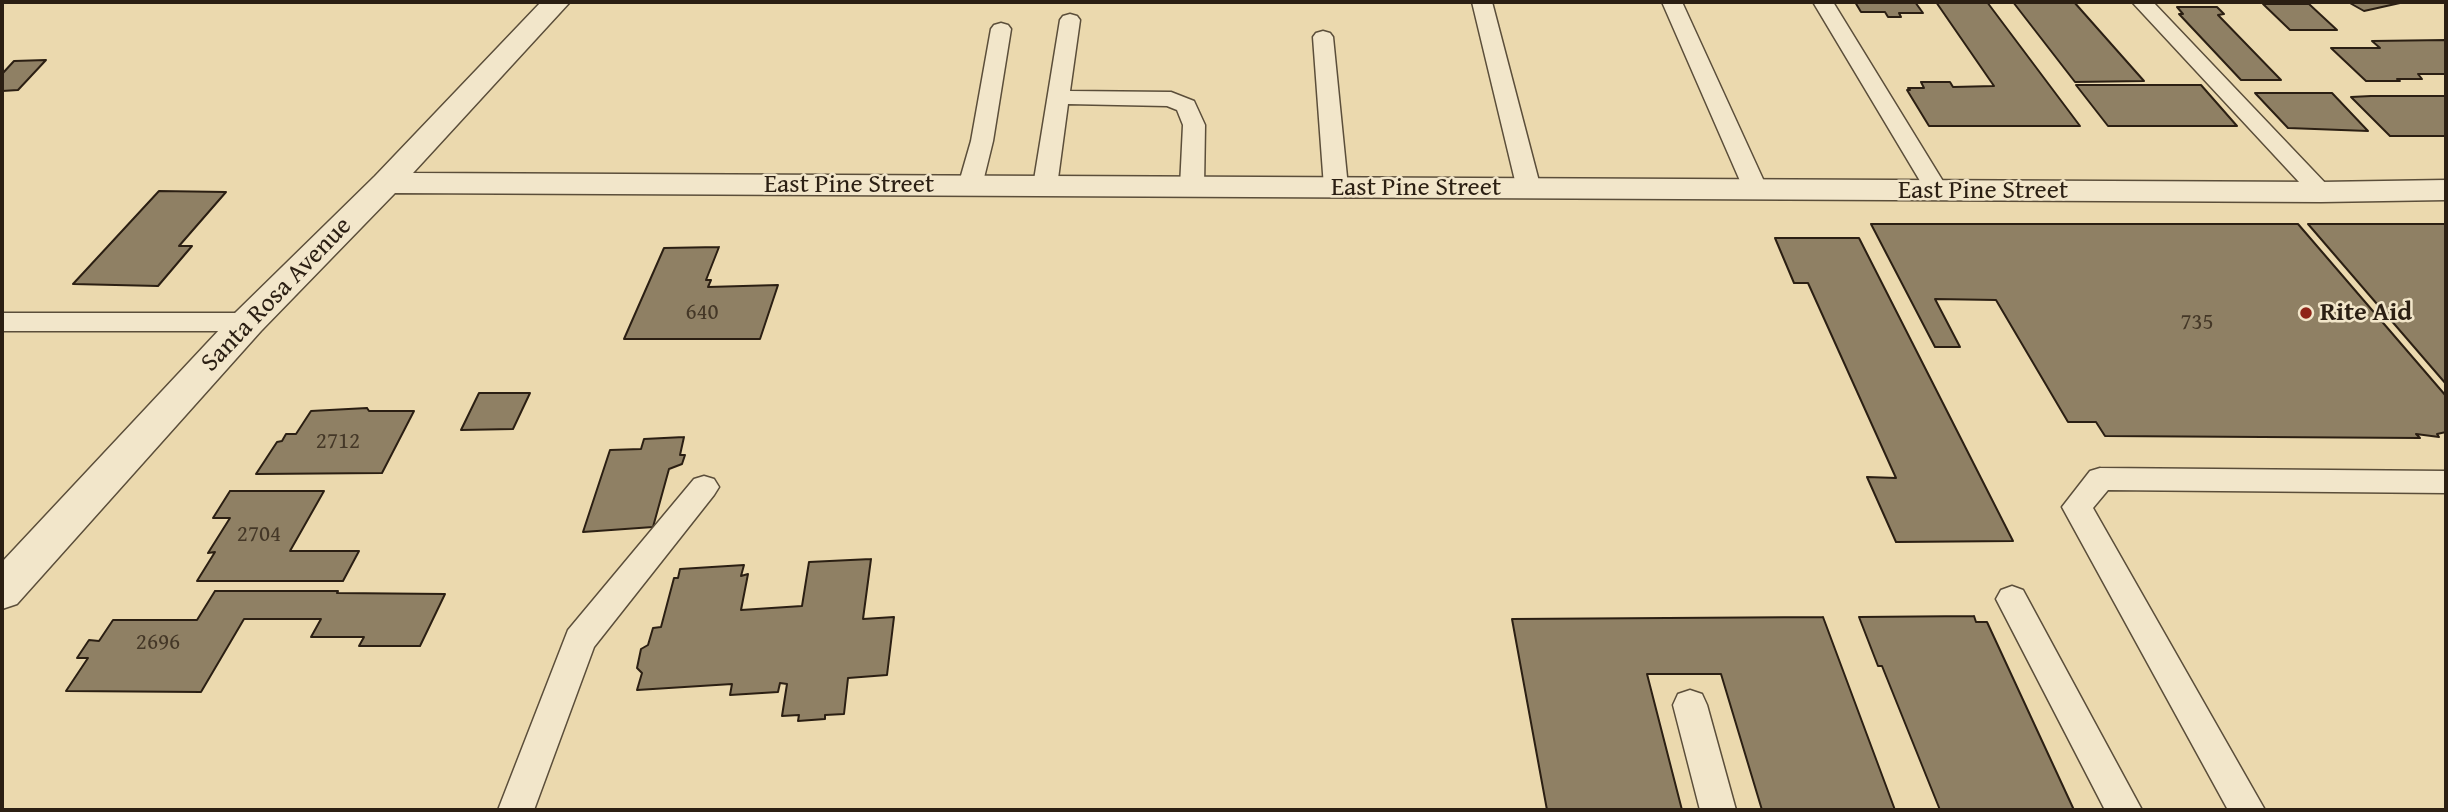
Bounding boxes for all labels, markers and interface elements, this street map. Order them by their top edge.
street label: East Pine Street [764,169,934,201]
street label: East Pine Street [1331,172,1501,204]
street label: East Pine Street [1898,175,2068,207]
street label: Santa Rosa Avenue [195,211,359,379]
place label: Rite Aid [2320,297,2412,329]
house number: 640 [685,299,719,327]
marker: Rite Aid [2298,305,2314,321]
house number: 735 [2180,309,2214,337]
house number: 2712 [316,428,360,456]
house number: 2704 [237,521,281,549]
house number: 2696 [136,629,180,657]

